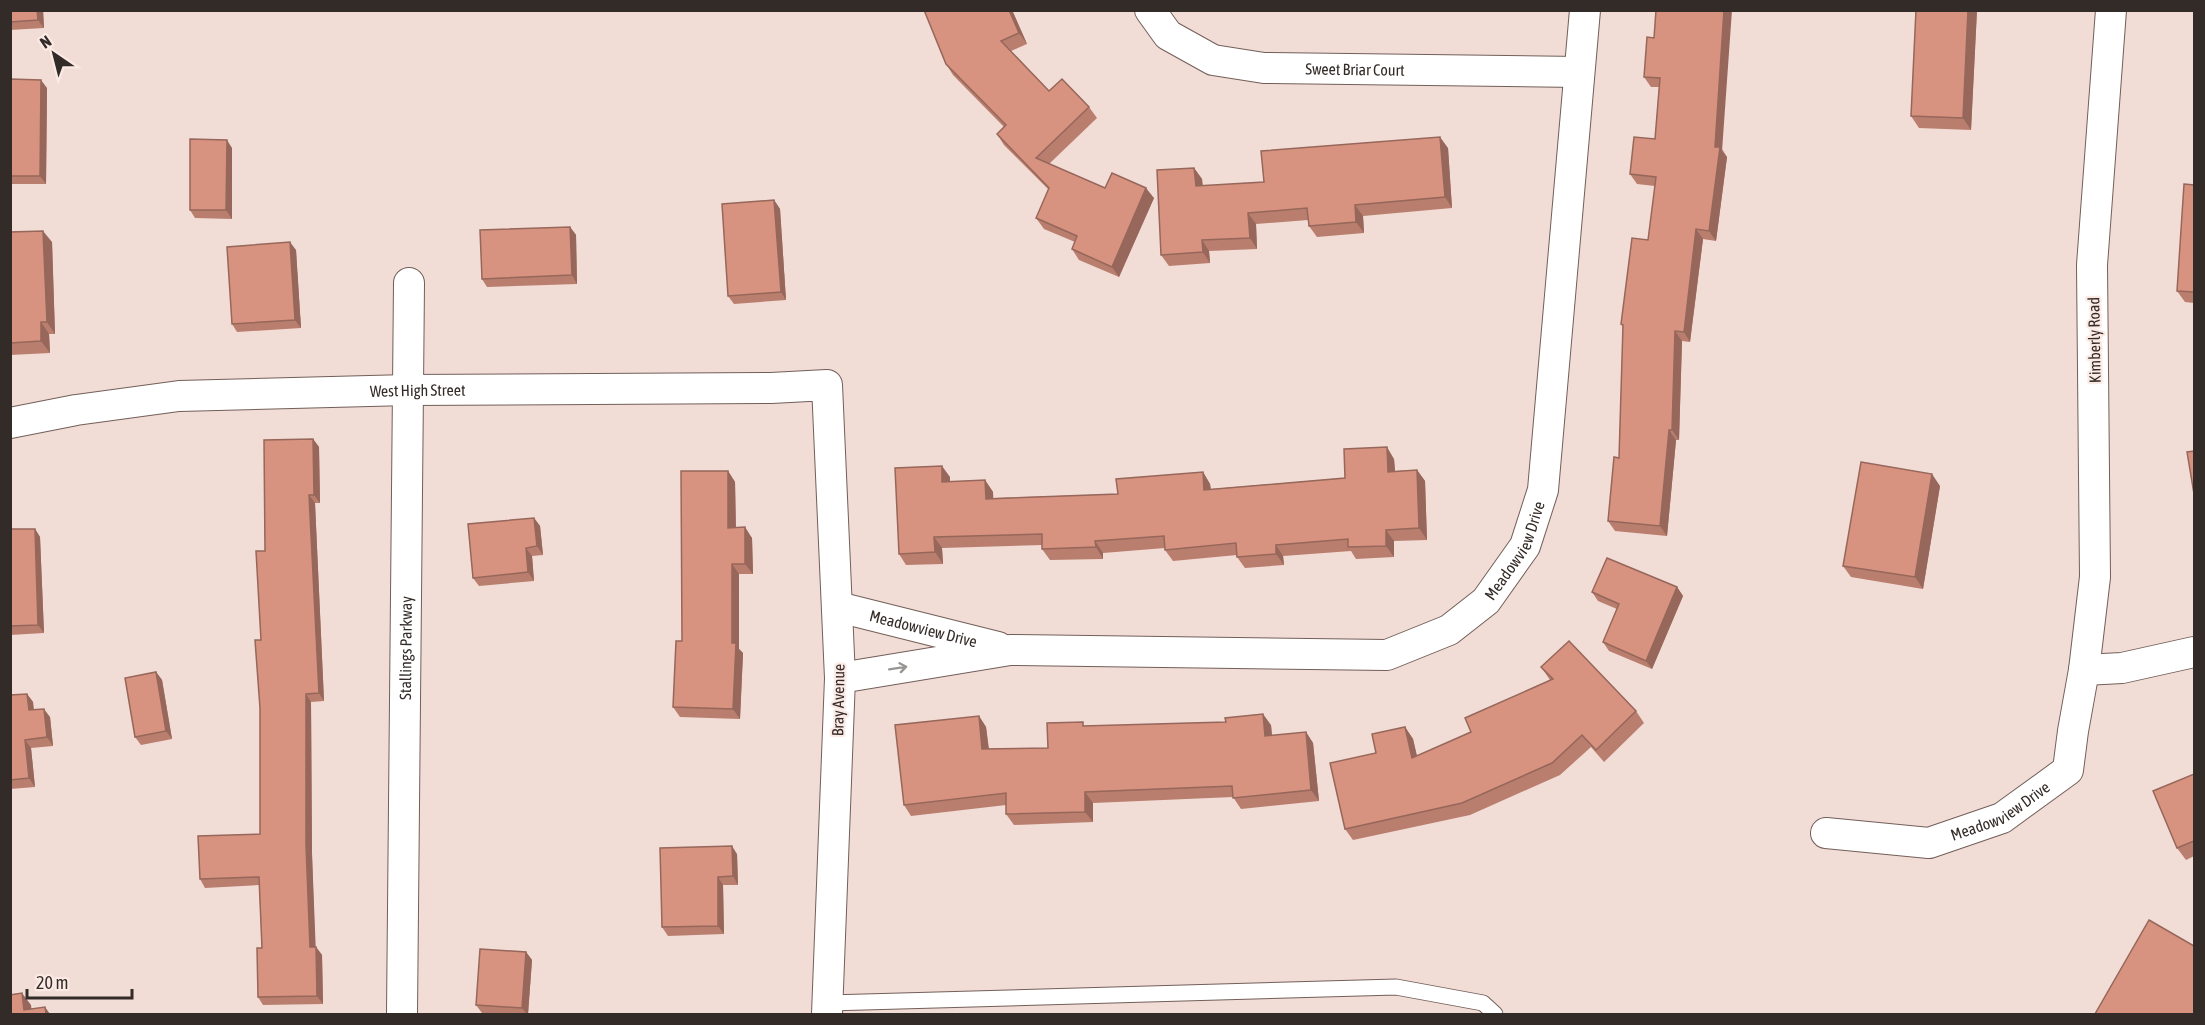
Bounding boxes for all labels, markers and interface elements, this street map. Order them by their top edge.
north arrow [24,24,84,84]
text: N [36,32,54,52]
street label: Sweet Briar Court [1305,60,1405,79]
street label: Kimberly Road [2084,297,2105,383]
street label: West High Street [370,381,466,400]
street label: Meadowview Drive [1481,499,1548,603]
street label: Stallings Parkway [396,596,416,700]
street label: Meadowview Drive [868,606,979,650]
one-way arrow [887,663,907,674]
street label: Bray Avenue [828,664,849,736]
street label: Meadowview Drive [1948,778,2053,844]
scale bar [27,962,132,1000]
text: 20 m [36,972,68,993]

